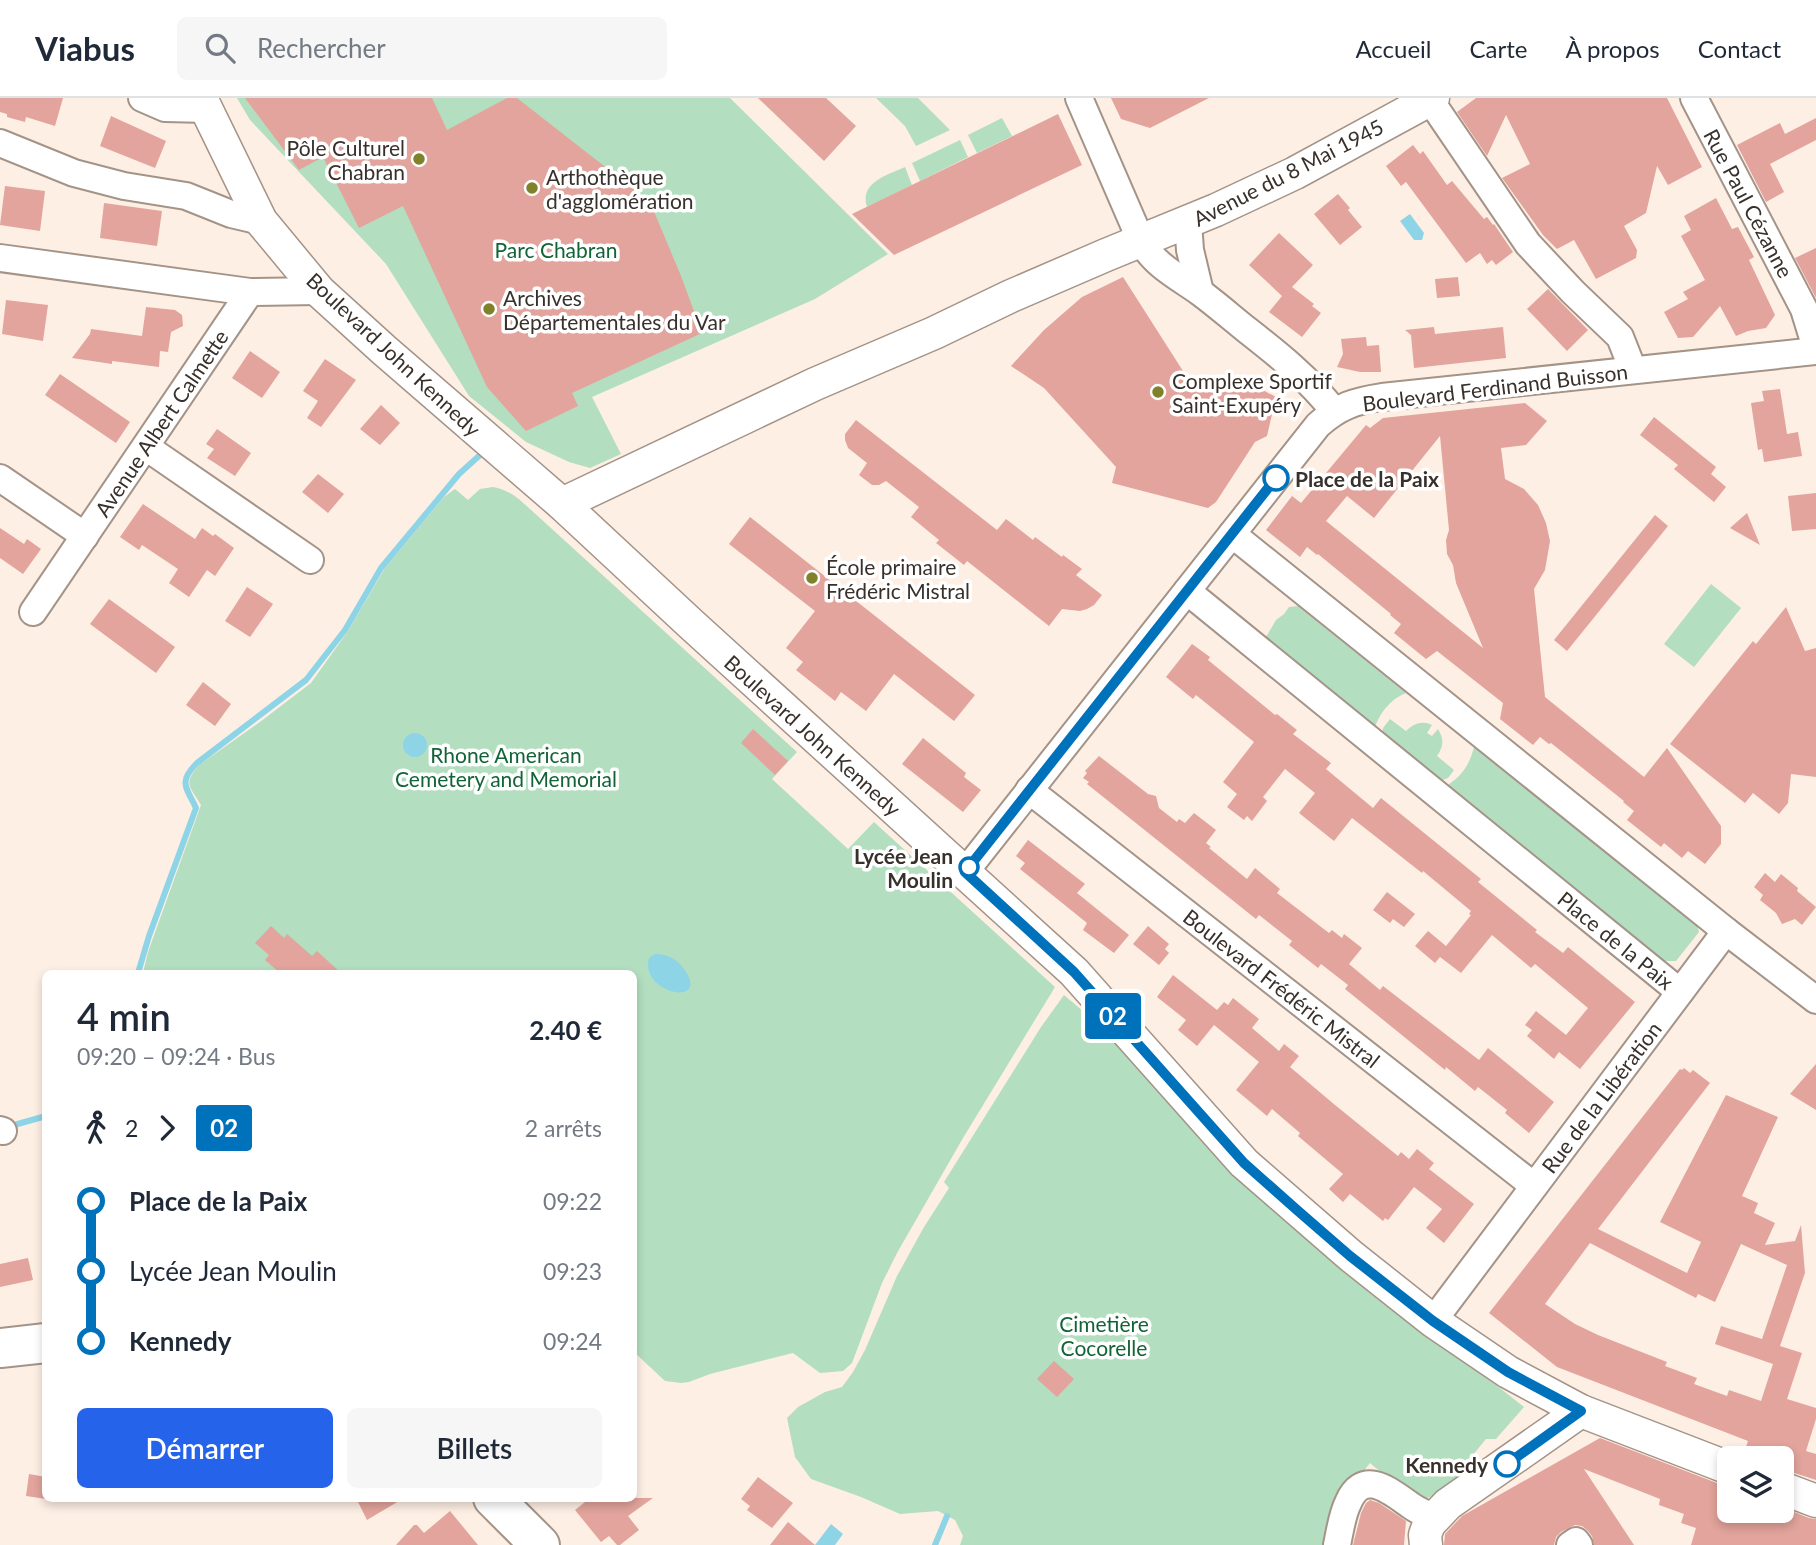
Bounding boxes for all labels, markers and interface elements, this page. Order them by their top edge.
search box [177,17,667,80]
text: Viabus [35,28,135,68]
icon: search [201,29,239,67]
text: Rechercher [257,32,386,64]
text: Accueil [1355,34,1431,63]
text: Carte [1469,34,1527,63]
text: À propos [1565,34,1660,63]
text: Contact [1698,34,1781,63]
street label: Avenue du 8 Mai 1945 [1189,113,1387,231]
street label: Rue Paul Cézanne [1699,124,1799,282]
place label: Pôle Culturel Chabran [287,135,405,184]
marker: Pôle Culturel Chabran [411,151,427,167]
place label: Arthothèque d'agglomération [546,164,694,213]
marker: Arthothèque d'agglomération [524,180,540,196]
park label: Parc Chabran [495,237,617,262]
street label: Boulevard John Kennedy [302,267,486,441]
place label: Archives Départementales du Var [503,285,726,334]
marker: Archives Départementales du Var [481,301,497,317]
street label: Avenue Albert Calmette [89,325,233,521]
street label: Boulevard Ferdinand Buisson [1361,358,1629,416]
place label: Complexe Sportif Saint-Exupéry [1172,368,1333,417]
marker: Complexe Sportif Saint-Exupéry [1150,384,1166,400]
marker: Place de la Paix [1263,465,1289,491]
place label: Place de la Paix [1295,466,1439,491]
place label: École primaire Frédéric Mistral [826,554,970,603]
marker: École primaire Frédéric Mistral [804,570,820,586]
street label: Boulevard John Kennedy [720,649,906,821]
park label: Rhone American Cemetery and Memorial [395,742,617,791]
place label: Lycée Jean Moulin [854,843,953,892]
marker: Lycée Jean Moulin [959,857,979,877]
street label: Place de la Paix [1553,886,1679,995]
street label: Boulevard Frédéric Mistral [1179,904,1385,1072]
text: 4 min [77,993,171,1039]
line badge: 02 [1082,993,1144,1039]
text: 02 [1099,1001,1127,1030]
text: 2.40 € [529,1014,602,1046]
street label: Rue de la Libération [1536,1016,1666,1178]
text: 09:20 – 09:24 · Bus [77,1042,276,1070]
icon: walk [77,1109,115,1147]
icon: forward [148,1109,186,1147]
text: 02 [210,1113,238,1142]
text: 2 [125,1114,138,1142]
text: 2 arrêts [525,1114,602,1142]
text: Place de la Paix [129,1185,307,1217]
text: 09:22 [543,1187,602,1215]
text: Lycée Jean Moulin [129,1255,337,1287]
text: 09:23 [543,1257,602,1285]
park label: Cimetière Cocorelle [1059,1311,1149,1360]
text: Kennedy [129,1325,231,1357]
text: 09:24 [543,1327,602,1355]
button: Démarrer [77,1408,333,1488]
button: Billets [347,1408,602,1488]
map controls [1717,1446,1794,1523]
button: layers [1717,1446,1794,1523]
marker: Kennedy [1494,1451,1520,1477]
place label: Kennedy [1405,1452,1489,1477]

